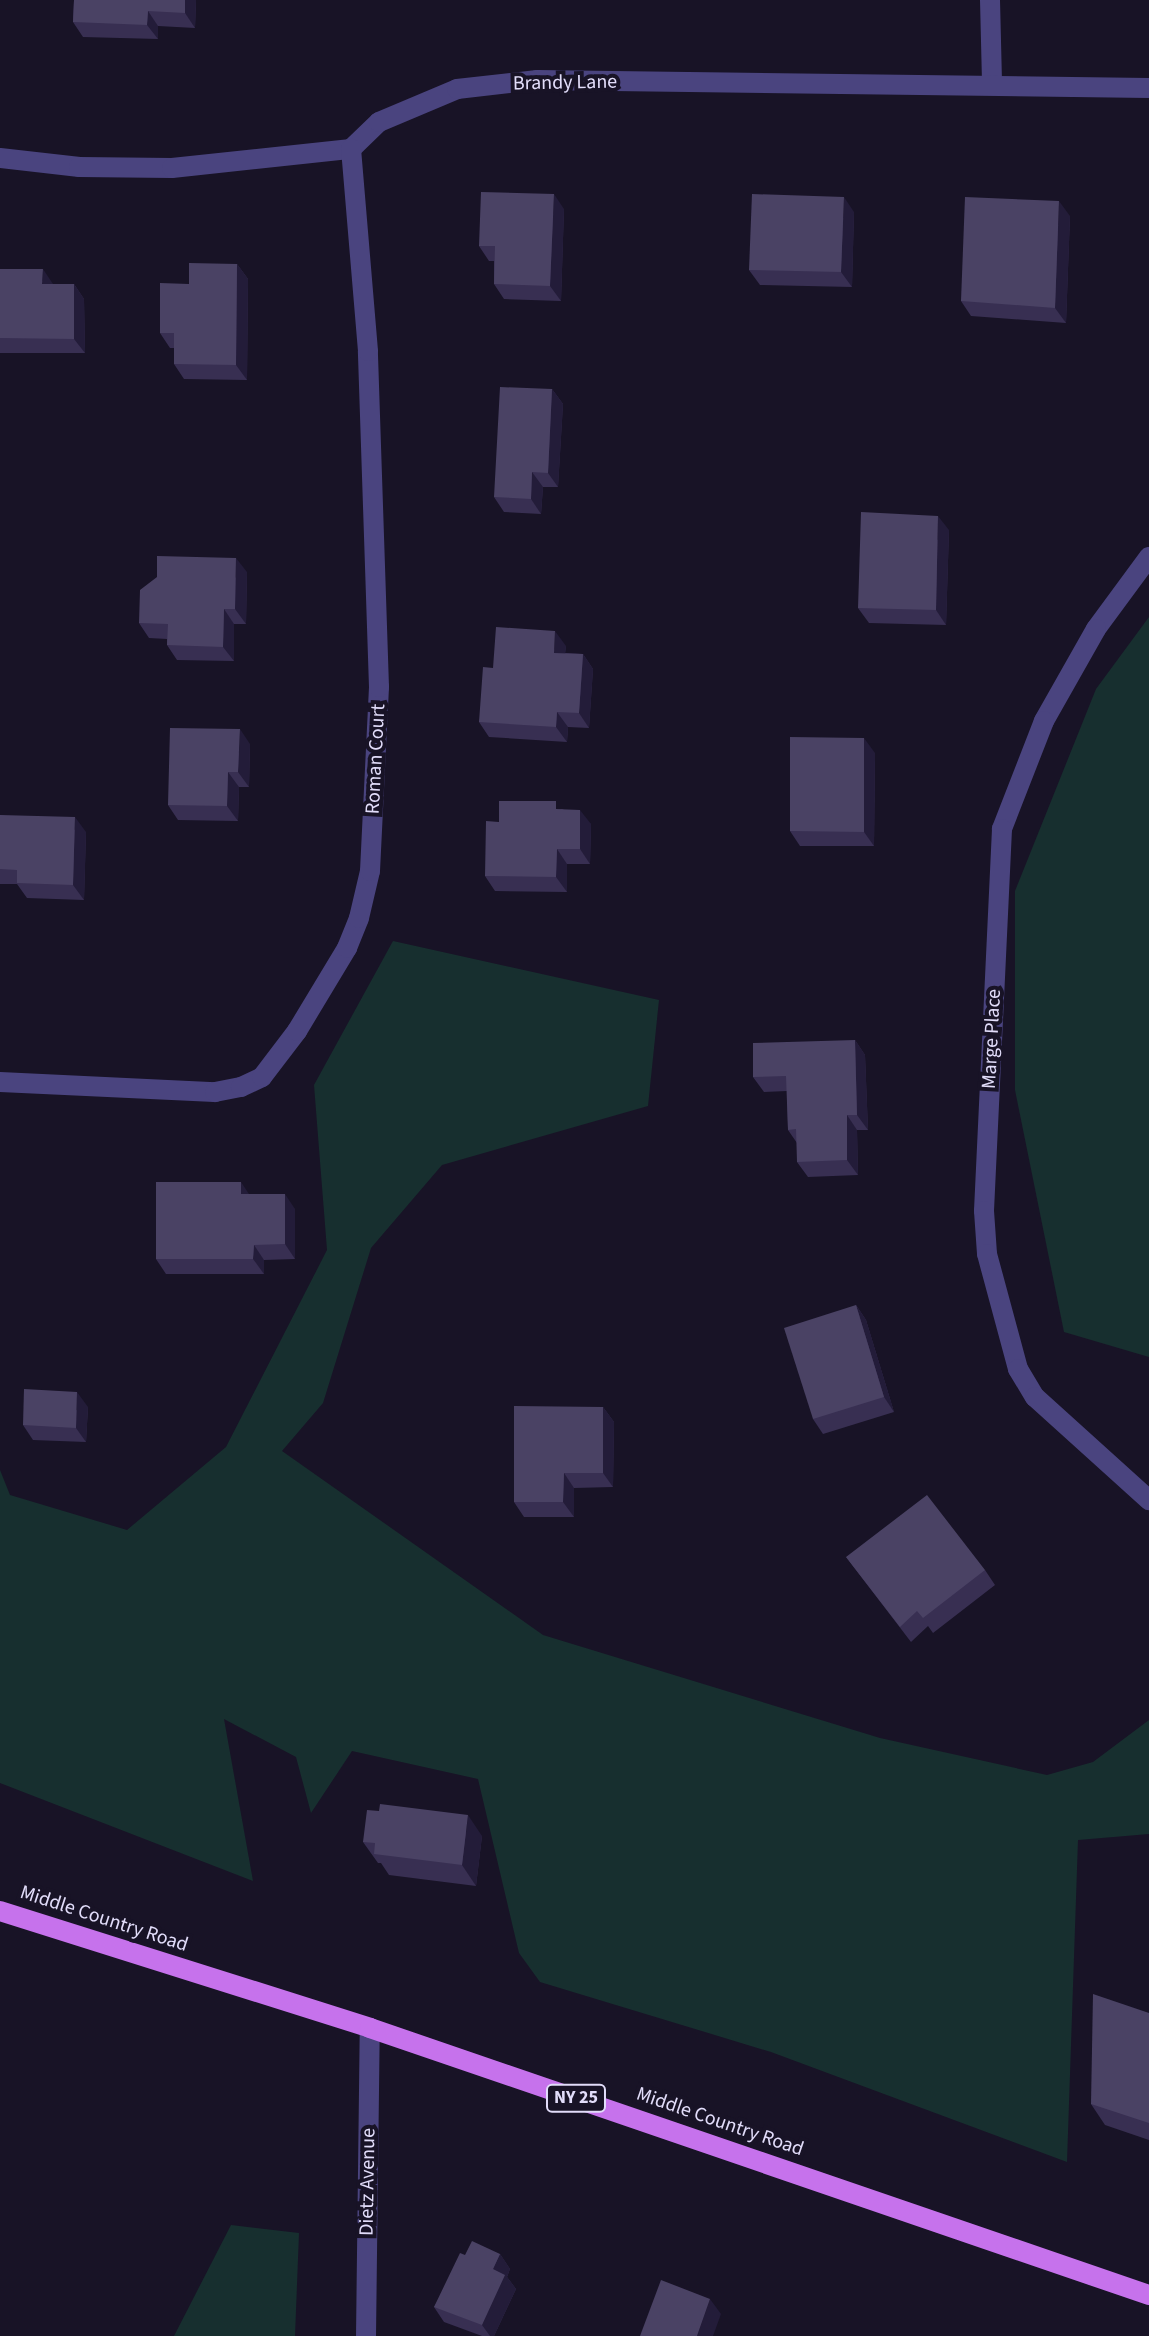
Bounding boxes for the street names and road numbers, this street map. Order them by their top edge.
street label: Brandy Lane [513,70,617,96]
street label: Roman Court [361,703,391,815]
street label: Marge Place [977,988,1007,1090]
street label: Middle Country Road [17,1881,191,1957]
street label: Middle Country Road [633,2082,807,2162]
road number: NY 25 [544,2084,608,2112]
street label: Dietz Avenue [355,2128,381,2236]

